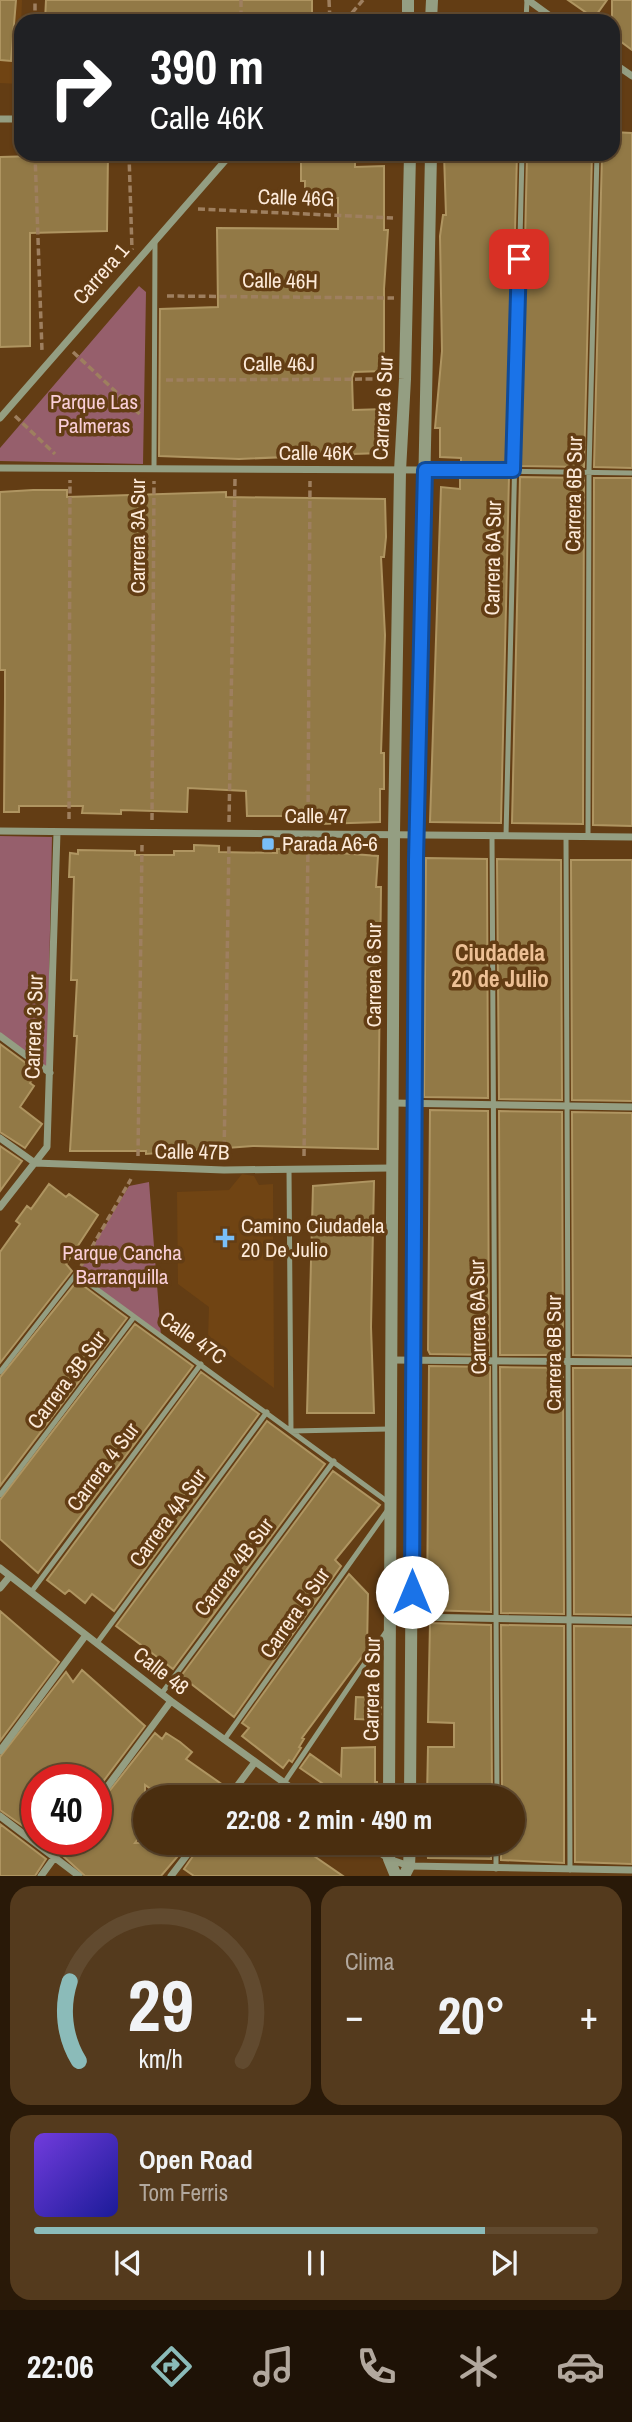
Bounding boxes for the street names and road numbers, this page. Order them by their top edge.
street label: Calle 46G [257,182,335,213]
street label: Carrera 1 [66,236,136,311]
street label: Calle 46H [242,265,318,296]
street label: Calle 46J [243,349,315,378]
street label: Carrera 6 Sur [365,355,400,461]
street label: Carrera 6B Sur [558,436,589,552]
street label: Calle 46K [279,438,354,467]
street label: Carrera 3A Sur [123,478,152,593]
street label: Carrera 6A Sur [477,500,508,616]
street label: Calle 47 [284,801,348,830]
street label: Carrera 6 Sur [359,923,388,1027]
street label: Carrera 3 Sur [17,974,50,1080]
street label: Calle 47B [154,1136,230,1167]
street label: Carrera 6A Sur [462,1259,493,1375]
street label: Carrera 6B Sur [539,1295,568,1411]
street label: Calle 47C [154,1304,233,1371]
street label: Carrera 3B Sur [20,1325,113,1435]
street label: Carrera 4 Sur [60,1416,146,1517]
street label: Carrera 4A Sur [122,1463,213,1573]
street label: Carrera 4B Sur [187,1512,280,1622]
street label: Carrera 5 Sur [253,1561,337,1664]
street label: Carrera 6 Sur [356,1636,387,1741]
street label: Calle 48 [127,1640,195,1701]

